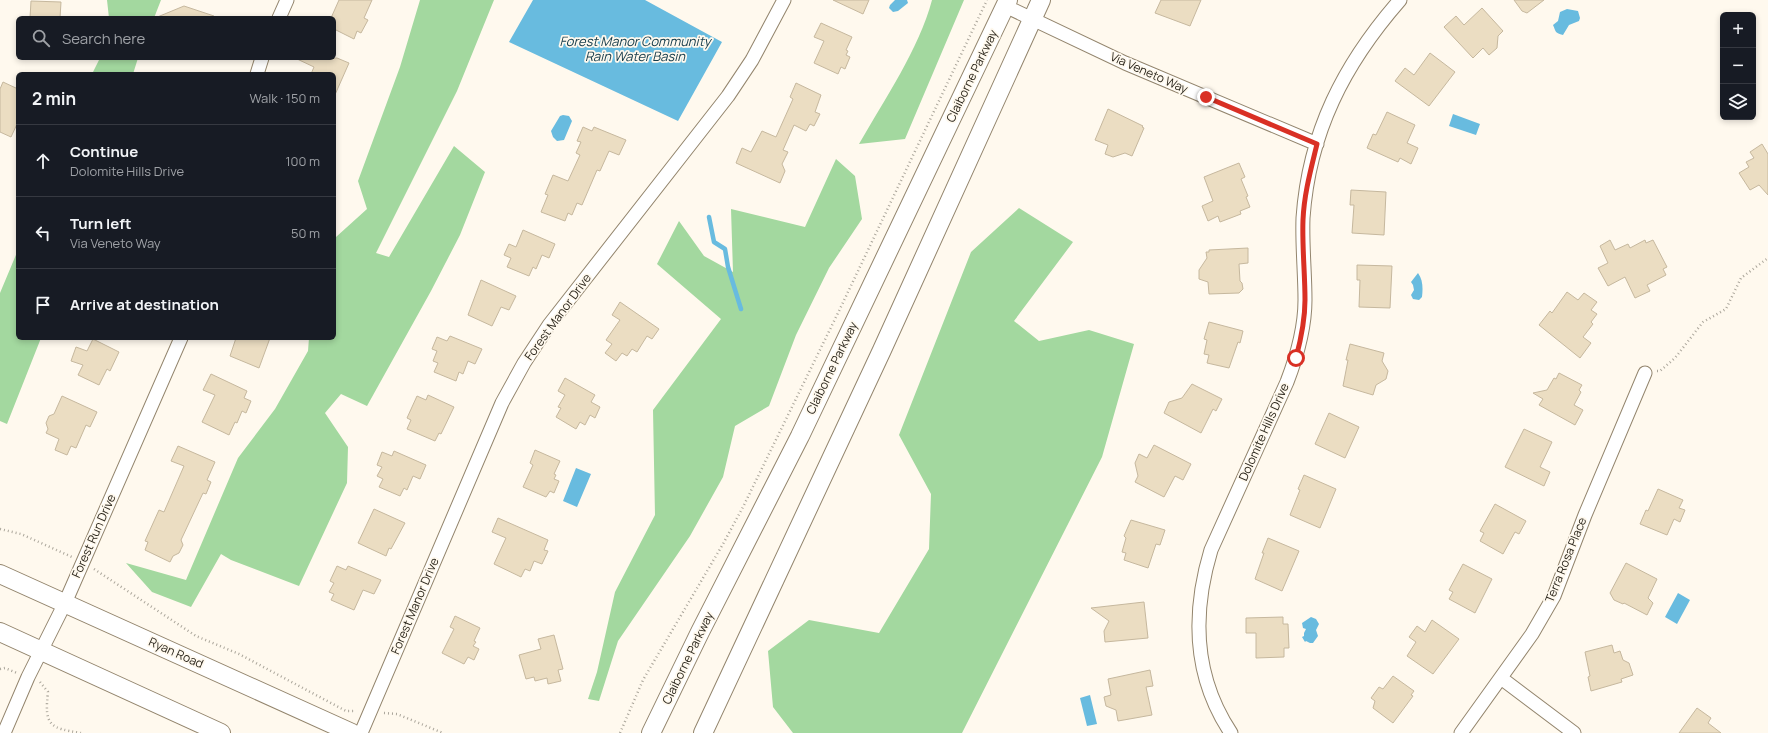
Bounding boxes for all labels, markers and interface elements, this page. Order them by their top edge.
map controls [1720,12,1756,120]
button: + [1720,12,1756,48]
search box [16,16,336,60]
street label: Claiborne Parkway [942,26,1002,125]
icon: search [30,27,52,49]
text: Search here [62,28,145,49]
water label: Forest Manor Community Rain Water Basin [559,32,713,65]
street label: Via Veneto Way [1108,48,1192,98]
button: − [1720,48,1756,84]
button: layers [1720,84,1756,120]
text: 2 min [32,87,76,110]
route end [1197,88,1215,106]
text: Walk · 150 m [249,89,320,107]
text: Continue [70,141,138,162]
icon: ahead [32,150,54,172]
text: 100 m [285,152,320,170]
text: Dolomite Hills Drive [70,162,184,180]
text: Turn left [70,213,132,234]
icon: left [32,222,54,244]
text: 50 m [291,224,320,242]
text: Via Veneto Way [70,234,161,252]
street label: Forest Manor Drive [520,270,595,364]
icon: arrive [32,294,54,316]
text: Arrive at destination [70,294,219,315]
street label: Claiborne Parkway [802,318,862,417]
route start [1287,349,1305,367]
street label: Dolomite Hills Drive [1234,380,1293,483]
street label: Forest Run Drive [67,491,120,580]
street label: Terra Rosa Place [1541,515,1590,605]
street label: Forest Manor Drive [387,555,443,657]
street label: Claiborne Parkway [658,608,718,707]
street label: Ryan Road [146,633,206,672]

